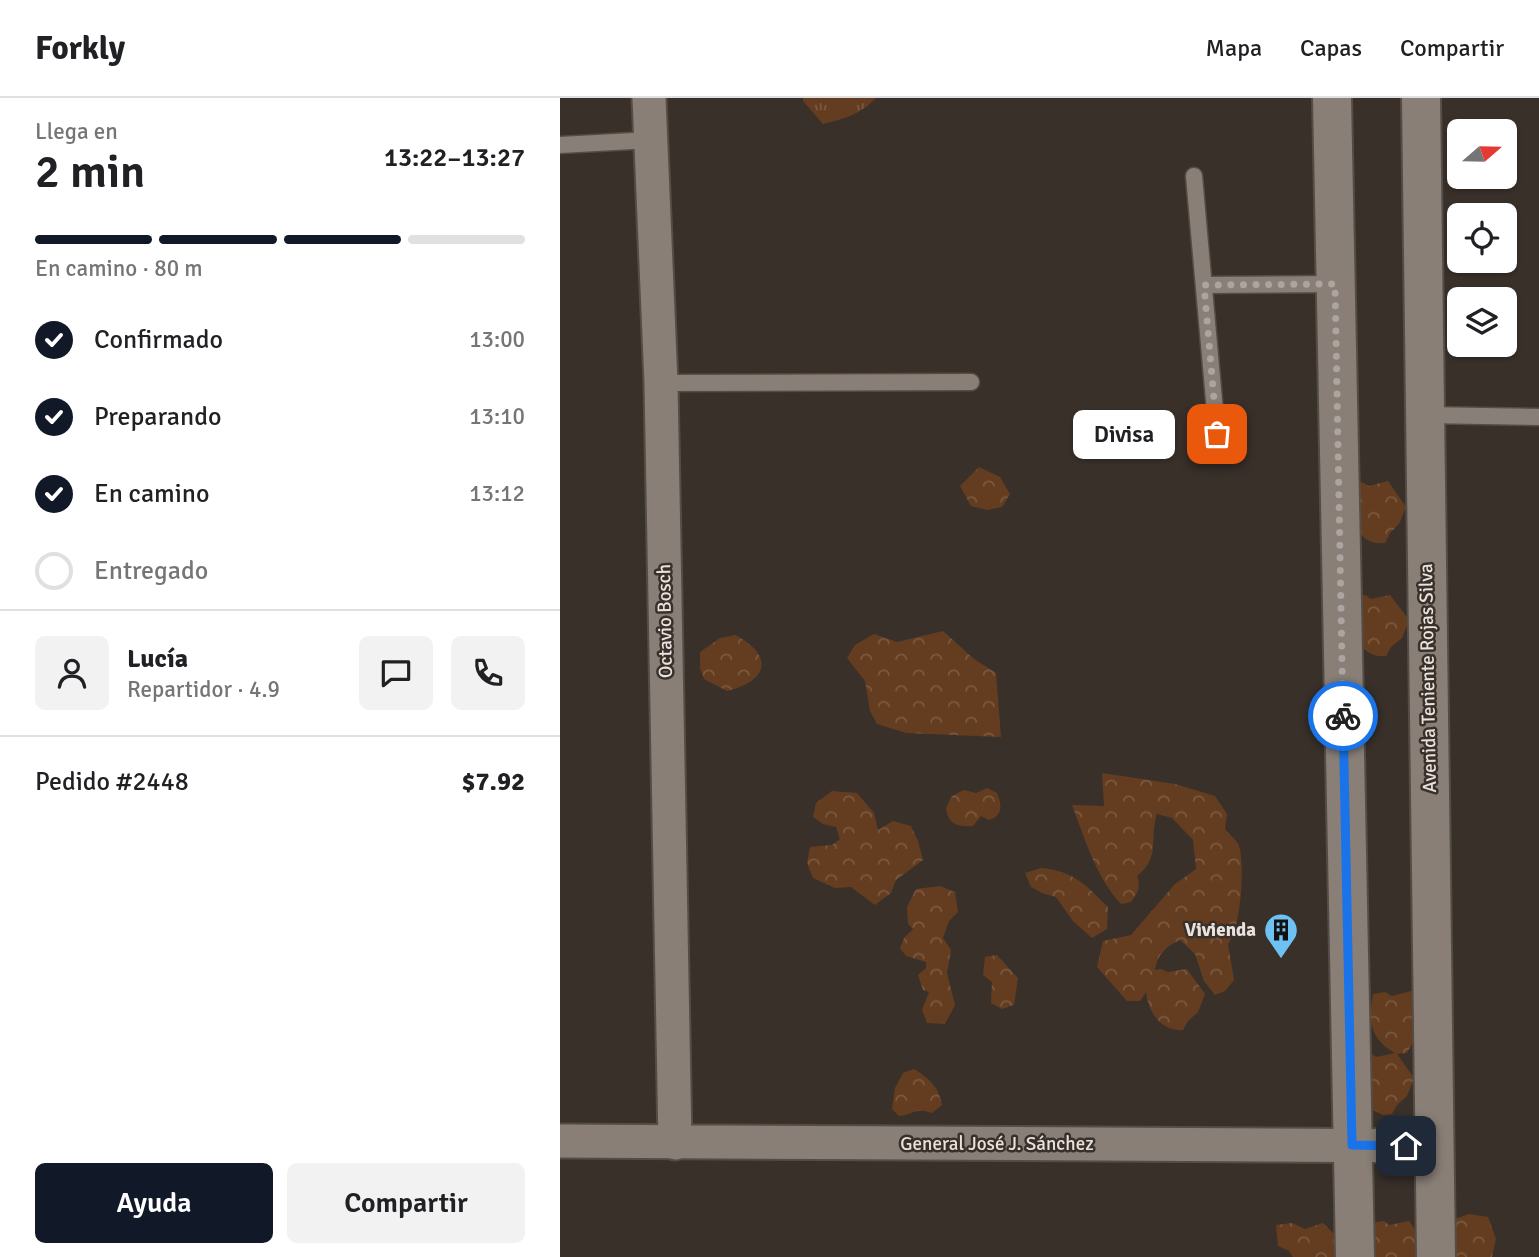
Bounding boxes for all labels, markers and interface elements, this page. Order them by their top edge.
text: Forkly [35,28,125,69]
text: Mapa [1206,33,1262,63]
text: Capas [1300,33,1362,63]
text: Compartir [1400,33,1504,63]
text: Llega en [35,117,118,146]
north arrow [1447,119,1517,189]
map controls [1447,119,1517,357]
text: 13:22–13:27 [384,142,525,174]
text: 2 min [35,144,145,200]
button: locate [1447,203,1517,273]
text: En camino · 80 m [35,254,203,283]
button: layers [1447,287,1517,357]
icon: check [35,321,73,359]
text: Confirmado [94,324,223,356]
text: 13:00 [469,325,525,354]
icon: check [35,398,73,436]
text: Preparando [94,401,221,433]
text: 13:10 [469,402,525,431]
pin [1187,404,1247,464]
callout: Divisa [1074,410,1175,458]
icon: bag [1198,415,1236,453]
text: Divisa [1094,420,1154,449]
icon: check [35,475,73,513]
text: En camino [94,478,210,510]
text: 13:12 [469,479,525,508]
text: Entregado [94,555,208,587]
street label: Avenida Teniente Rojas Silva [1414,563,1442,793]
street label: Octavio Bosch [652,564,678,678]
button: person [35,636,109,710]
button: chat [359,636,433,710]
button: phone [451,636,525,710]
text: Lucía [127,643,188,675]
text: Repartidor · 4.9 [127,675,280,704]
courier [1308,681,1378,751]
icon: bike [1324,697,1362,735]
text: Pedido #2448 [35,766,189,798]
text: $7.92 [461,766,525,798]
building icon: Vivienda [1262,911,1300,960]
place label: Vivienda [1185,918,1256,942]
pin [1376,1116,1436,1176]
icon: home [1387,1127,1425,1165]
street label: General José J. Sánchez [900,1132,1094,1156]
button: Ayuda [35,1163,273,1243]
button: Compartir [287,1163,525,1243]

